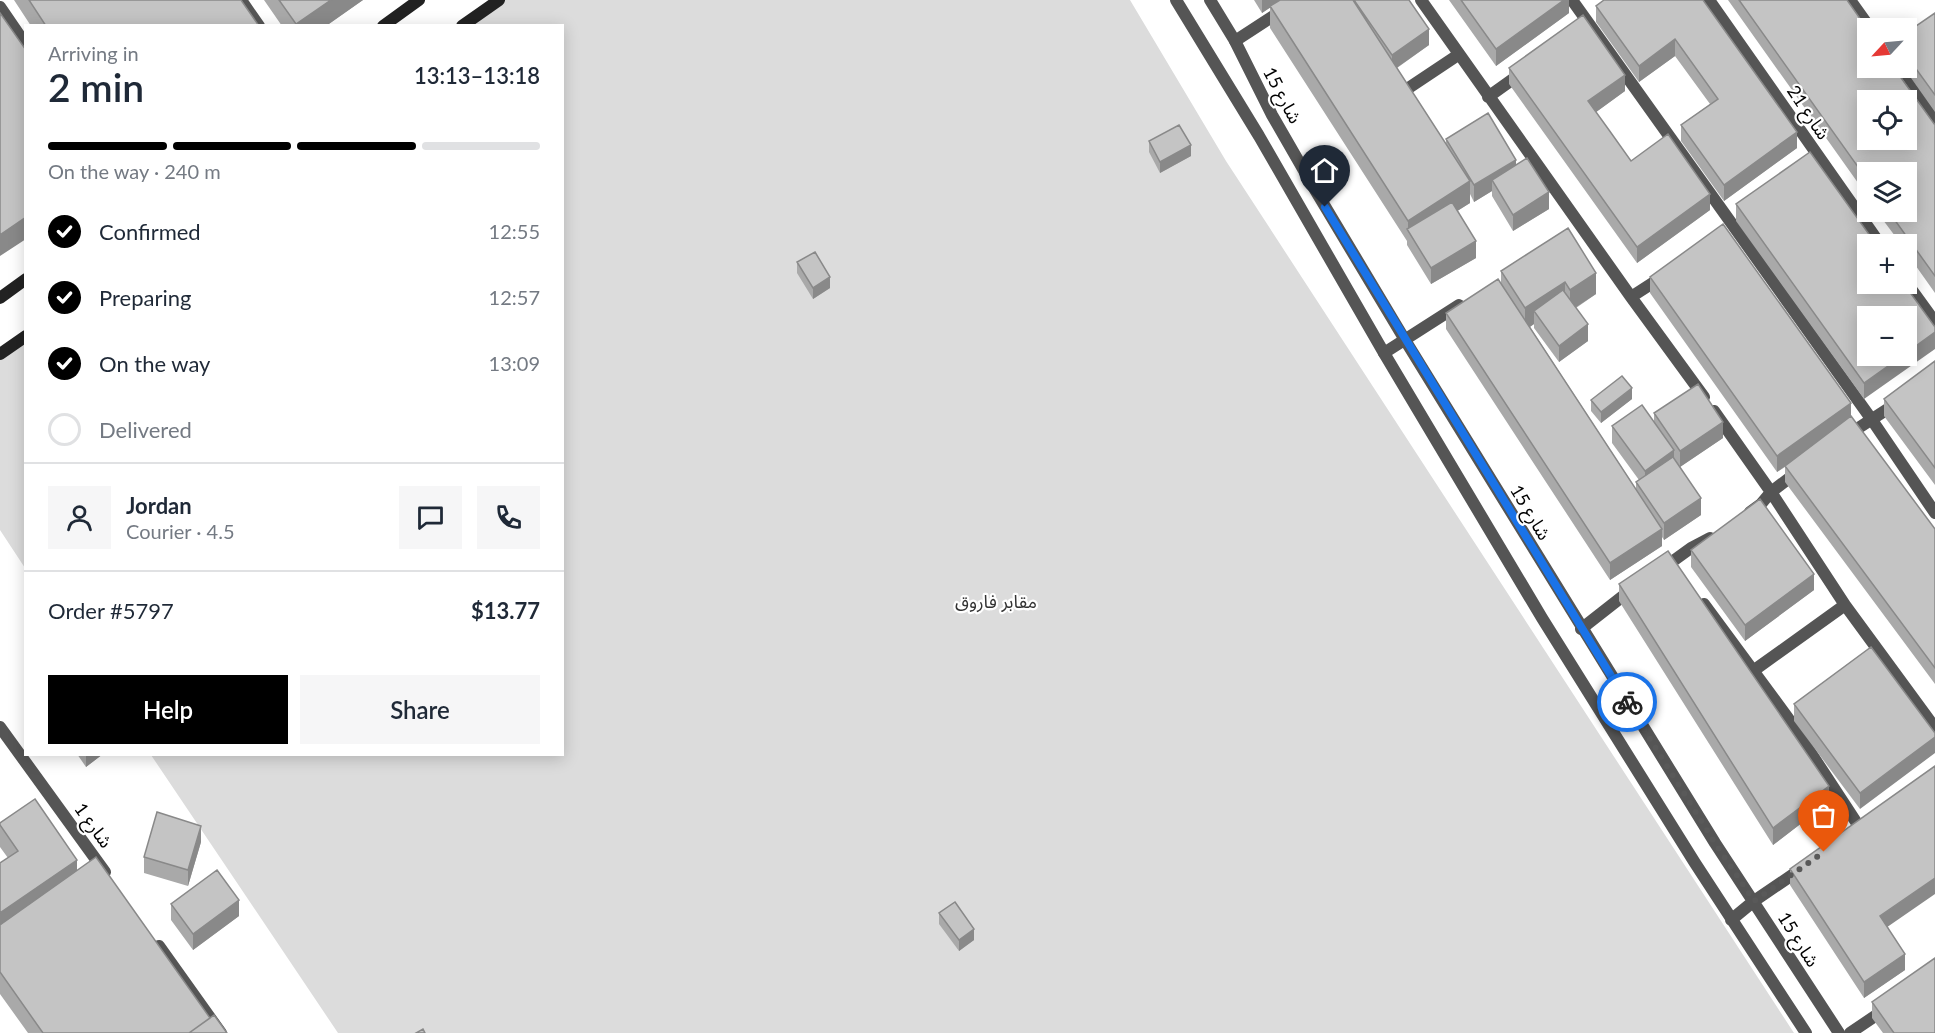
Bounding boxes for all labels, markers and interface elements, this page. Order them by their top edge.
north arrow [1857,18,1917,78]
map controls [1857,18,1917,366]
text: Arriving in [48,41,139,65]
text: 13:13–13:18 [414,62,540,89]
street label: شارع 15 [1256,63,1307,129]
text: 2 min [48,64,144,110]
street label: شارع 21 [1780,81,1835,146]
button: locate [1857,90,1917,150]
pin [1299,145,1350,207]
icon: home [1308,154,1341,187]
text: On the way · 240 m [48,159,221,183]
button: layers [1857,162,1917,222]
icon: check [48,215,81,248]
text: Confirmed [99,218,201,245]
text: 12:55 [489,219,540,243]
button: + [1857,234,1917,294]
icon: check [48,281,81,314]
text: Preparing [99,284,191,311]
text: 12:57 [489,285,540,309]
button: − [1857,306,1917,366]
icon: check [48,347,81,380]
text: On the way [99,350,210,377]
text: 13:09 [489,351,540,375]
text: Delivered [99,416,192,443]
street label: شارع 15 [1503,480,1556,546]
button: person [48,486,111,549]
button: chat [399,486,462,549]
button: phone [477,486,540,549]
text: Jordan [126,492,192,519]
text: Courier · 4.5 [126,519,235,543]
park label: مقابر فاروق [955,590,1037,613]
text: Order #5797 [48,597,174,624]
text: $13.77 [471,597,540,624]
courier [1597,672,1657,732]
button: Help [48,675,288,744]
button: Share [300,675,540,744]
icon: bike [1611,686,1644,719]
pin [1798,790,1849,852]
street label: شارع 1 [67,798,118,854]
icon: bag [1807,799,1840,832]
street label: شارع 15 [1770,907,1824,973]

